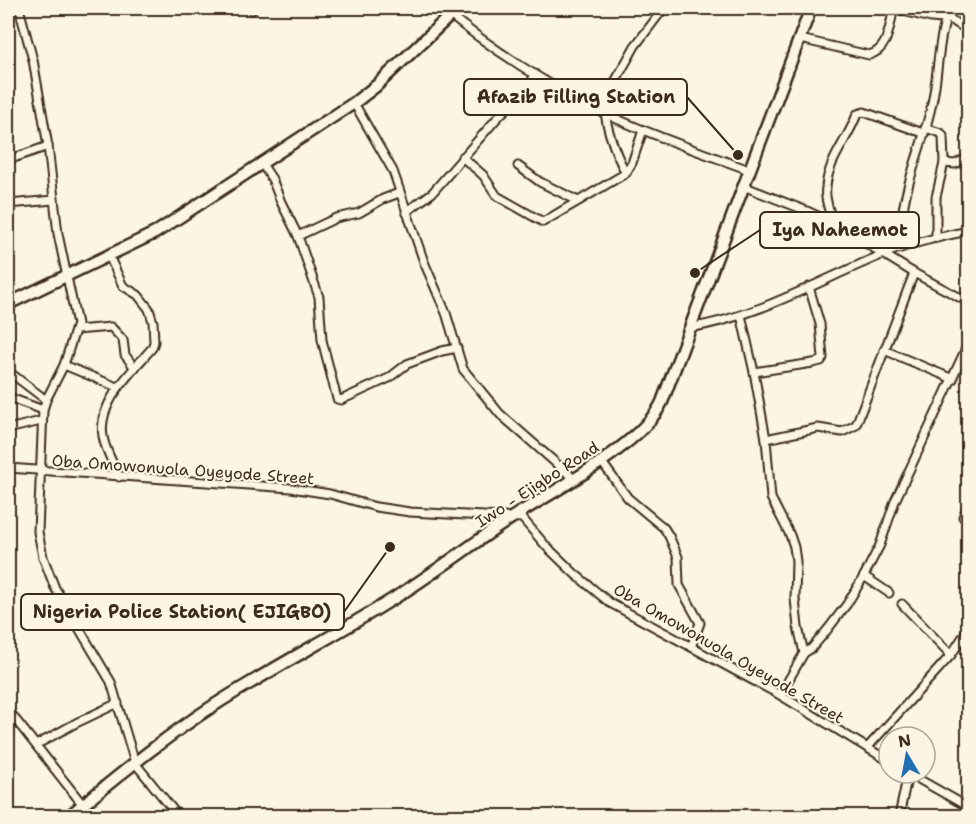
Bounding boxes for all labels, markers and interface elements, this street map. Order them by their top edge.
callout: Afazib Filling Station [464,79,687,115]
text: Afazib Filling Station [477,85,675,109]
callout: Iya Naheemot [760,212,919,248]
text: Iya Naheemot [772,218,908,242]
street label: Iwo - Ejigbo Road [471,437,603,532]
street label: Oba Omowonuola Oyeyode Street [51,450,315,489]
street label: Oba Omowonuola Oyeyode Street [610,579,848,728]
callout: Nigeria Police Station( EJIGBO) [21,594,344,630]
text: Nigeria Police Station( EJIGBO) [33,600,331,624]
north arrow [877,725,937,785]
text: N [896,729,913,752]

